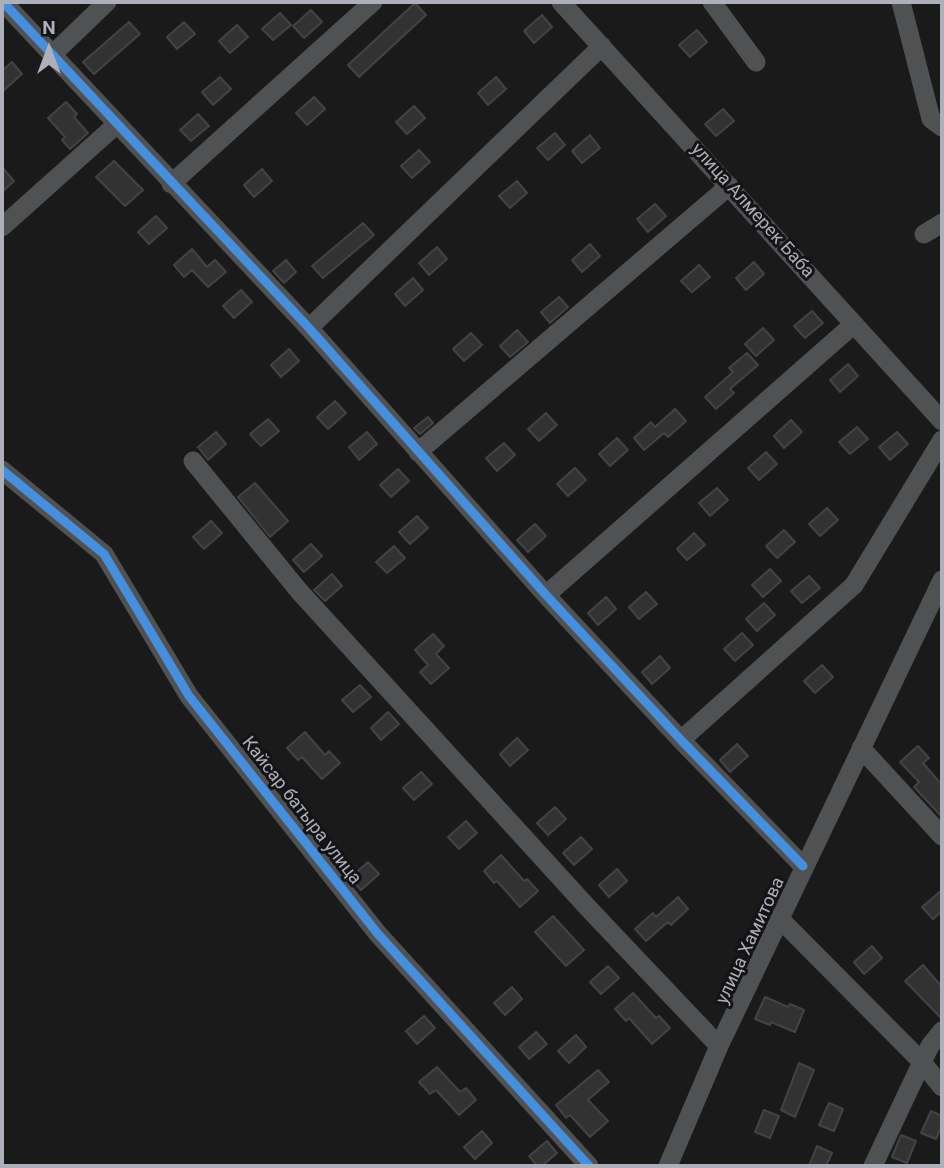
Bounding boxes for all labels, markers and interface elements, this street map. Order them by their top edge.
north arrow [14,14,84,84]
text: N [42,16,56,39]
street label: улица Алмерек Баба [686,139,818,283]
street label: Кайсар батыра улица [237,733,365,889]
street label: улица Хамитова [712,874,790,1008]

